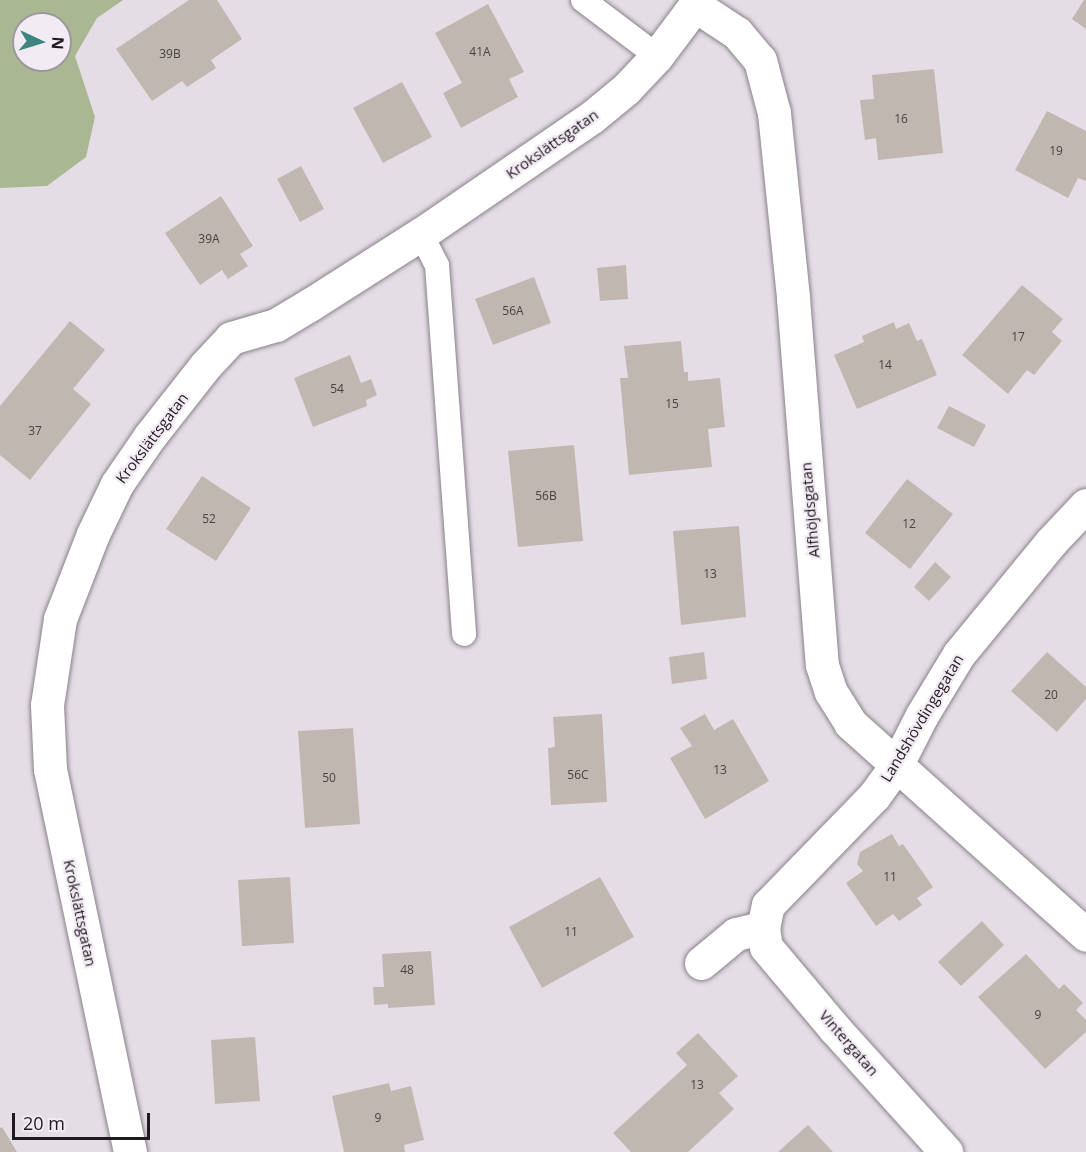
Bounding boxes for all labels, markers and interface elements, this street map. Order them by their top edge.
north arrow [12,12,72,72]
text: N [47,36,69,50]
house number: 41A [469,45,491,59]
house number: 39B [159,47,181,61]
street label: Krokslättsgatan [502,105,602,183]
house number: 16 [894,112,908,126]
house number: 19 [1049,144,1063,158]
house number: 39A [198,232,220,246]
house number: 56A [502,304,524,318]
house number: 17 [1011,330,1025,344]
house number: 14 [878,358,892,372]
house number: 54 [330,382,344,396]
street label: Krokslättsgatan [112,389,192,487]
house number: 15 [665,397,679,411]
house number: 37 [28,424,42,438]
street label: Alfhöjdsgatan [797,461,823,559]
house number: 56B [535,489,557,503]
house number: 52 [202,512,216,526]
house number: 12 [902,517,916,531]
house number: 13 [703,567,717,581]
street label: Landshövdingegatan [877,651,967,785]
house number: 20 [1044,688,1058,702]
house number: 13 [713,763,727,777]
house number: 56C [567,768,589,782]
house number: 50 [322,771,336,785]
street label: Krokslättsgatan [60,858,100,968]
house number: 11 [883,870,897,884]
house number: 11 [564,925,578,939]
house number: 48 [400,963,414,977]
street label: Vintergatan [816,1006,882,1080]
house number: 9 [1035,1008,1041,1022]
house number: 13 [690,1078,704,1092]
scale bar [15,1101,153,1139]
text: 20 m [23,1111,65,1135]
house number: 9 [375,1111,381,1125]

